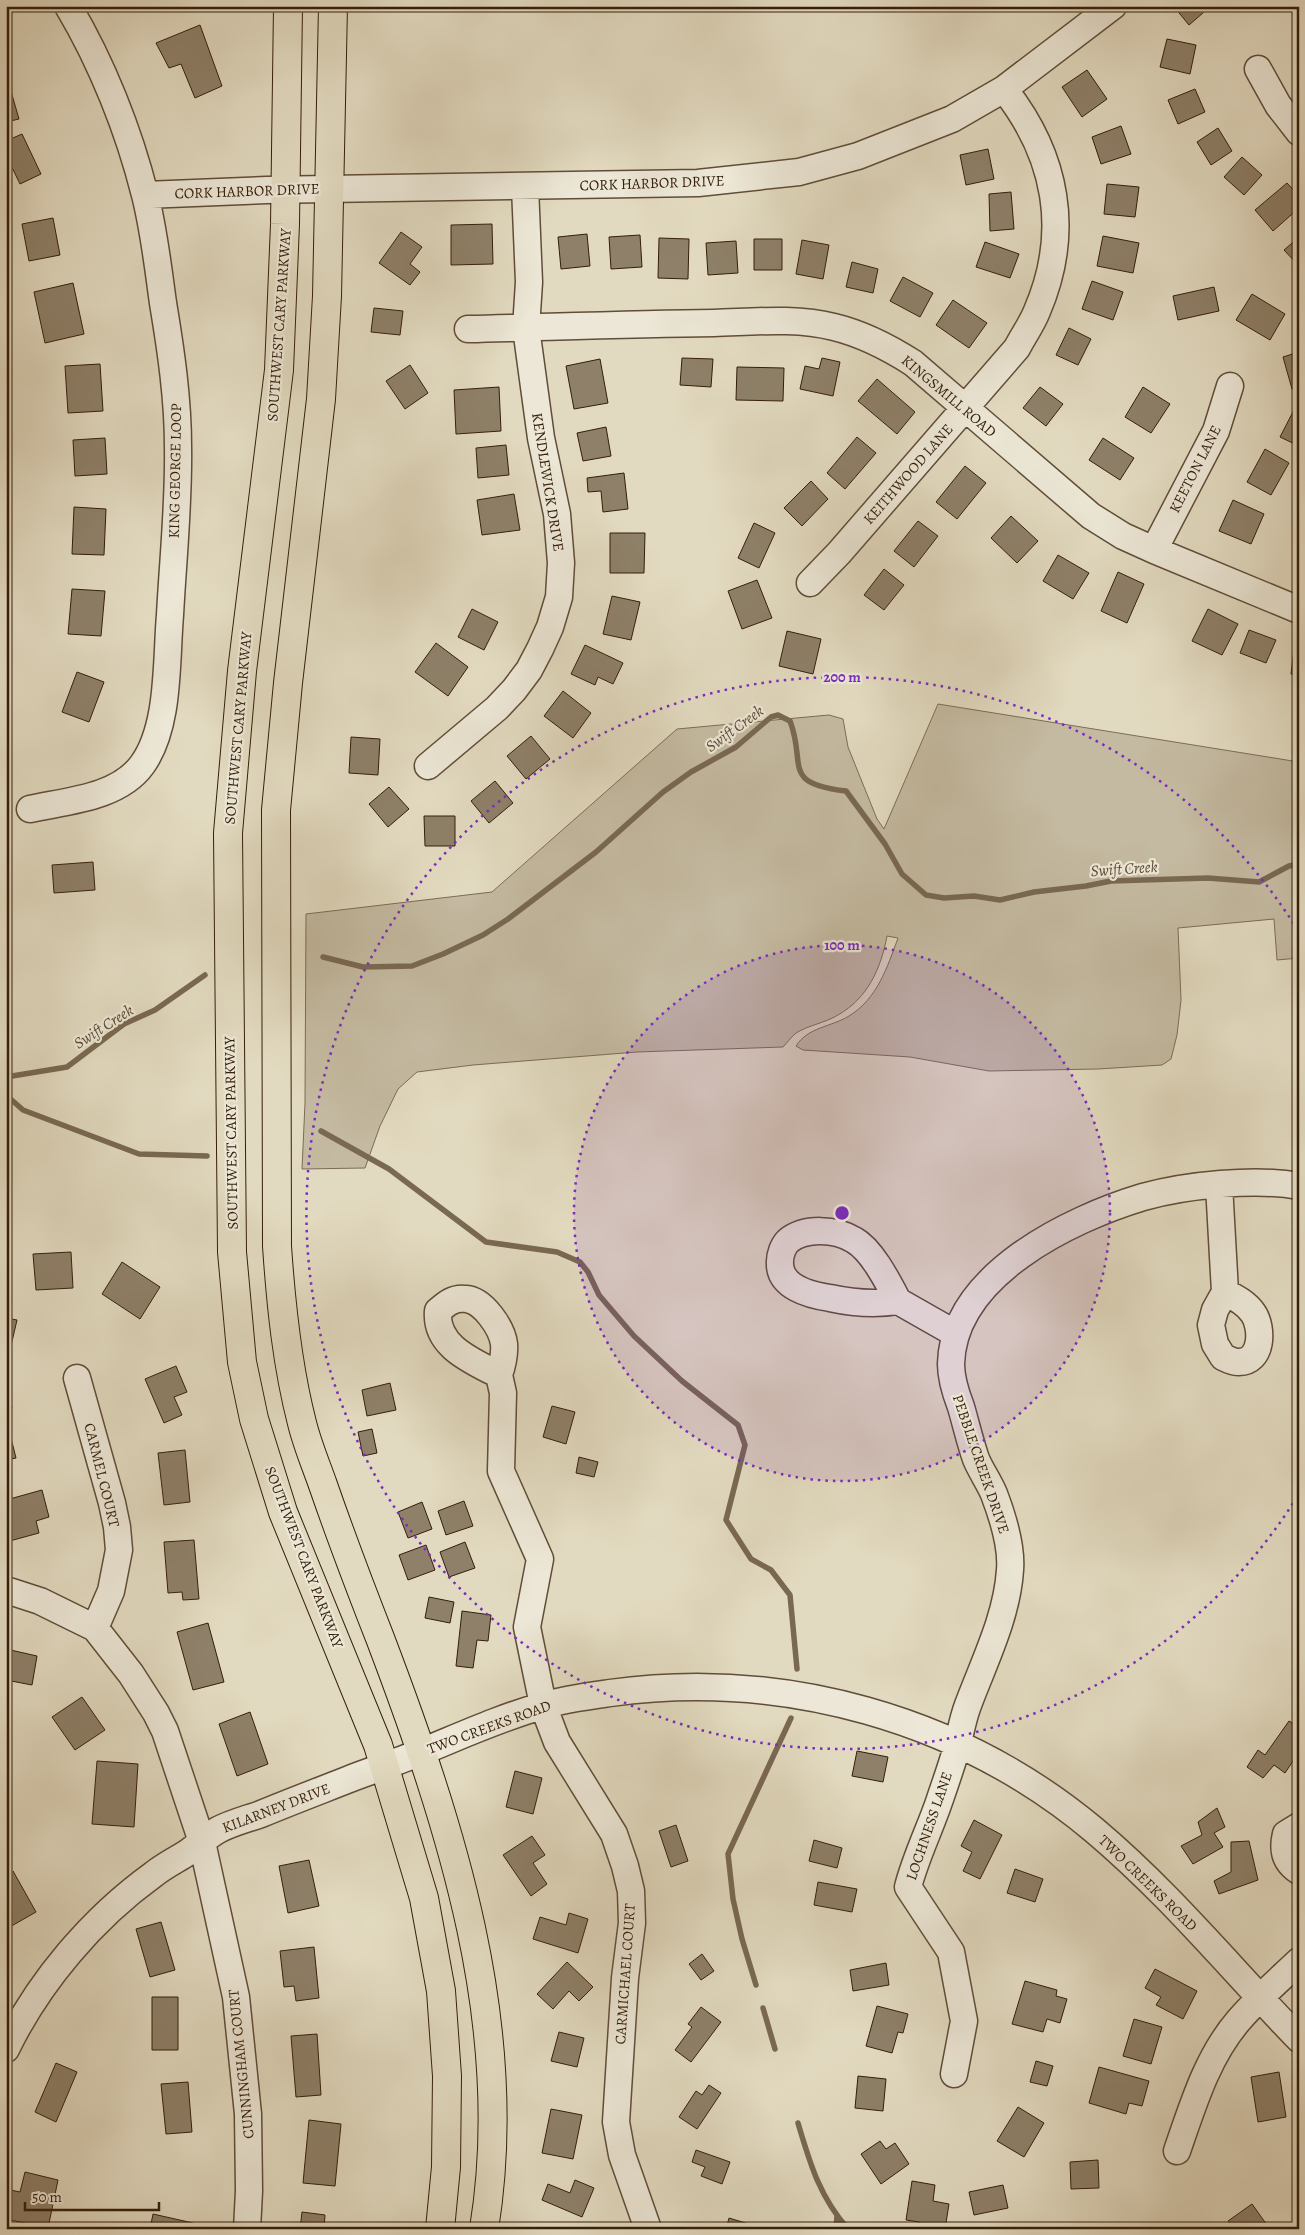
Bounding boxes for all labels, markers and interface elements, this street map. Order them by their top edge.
street label: CORK HARBOR DRIVE [579,170,725,196]
street label: CORK HARBOR DRIVE [174,178,320,204]
street label: SOUTHWEST CARY PARKWAY [262,227,296,422]
street label: KINGSMILL ROAD [897,350,1001,442]
street label: KING GEORGE LOOP [164,403,186,539]
street label: KENDLEWICK DRIVE [527,411,569,553]
street label: KEITHWOOD LANE [859,419,957,529]
street label: KEETON LANE [1164,422,1226,516]
street label: SOUTHWEST CARY PARKWAY [220,630,256,825]
text: 200 m [823,667,861,687]
water label: Swift Creek [701,700,768,757]
water label: Swift Creek [1090,856,1158,882]
text: 100 m [824,935,860,955]
water label: Swift Creek [69,999,138,1054]
street label: SOUTHWEST CARY PARKWAY [219,1035,243,1230]
centre of rings [833,1204,851,1222]
street label: PEBBLE CREEK DRIVE [948,1392,1014,1536]
street label: CARMEL COURT [79,1421,125,1530]
street label: SOUTHWEST CARY PARKWAY [260,1463,348,1652]
street label: TWO CREEKS ROAD [424,1695,554,1759]
street label: LOCHNESS LANE [901,1769,957,1883]
street label: KILARNEY DRIVE [219,1778,333,1838]
street label: TWO CREEKS ROAD [1094,1831,1202,1935]
street label: CARMICHAEL COURT [610,1902,640,2045]
street label: CUNNINGHAM COURT [223,1987,259,2140]
scale bar [25,2180,159,2212]
text: 50 m [32,2187,62,2207]

